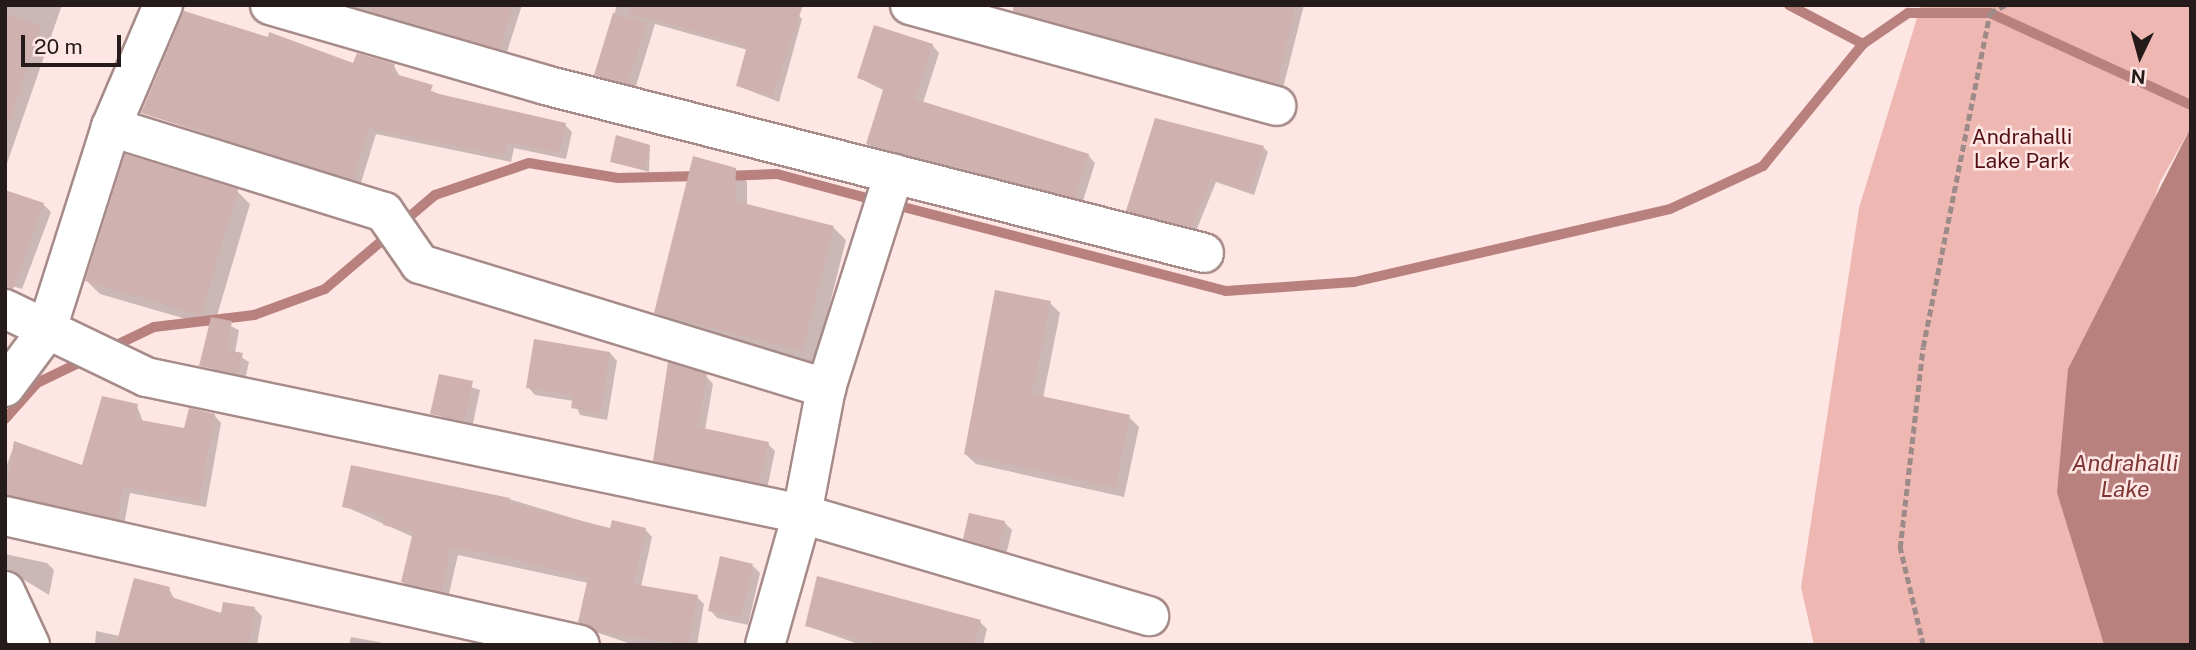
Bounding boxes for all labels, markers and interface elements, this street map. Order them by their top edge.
scale bar [24,21,124,65]
north arrow [2105,21,2175,91]
text: 20 m [34,34,83,59]
text: N [2130,65,2147,89]
park label: Andrahalli Lake Park [1972,124,2072,174]
water label: Andrahalli Lake [2072,449,2178,503]

